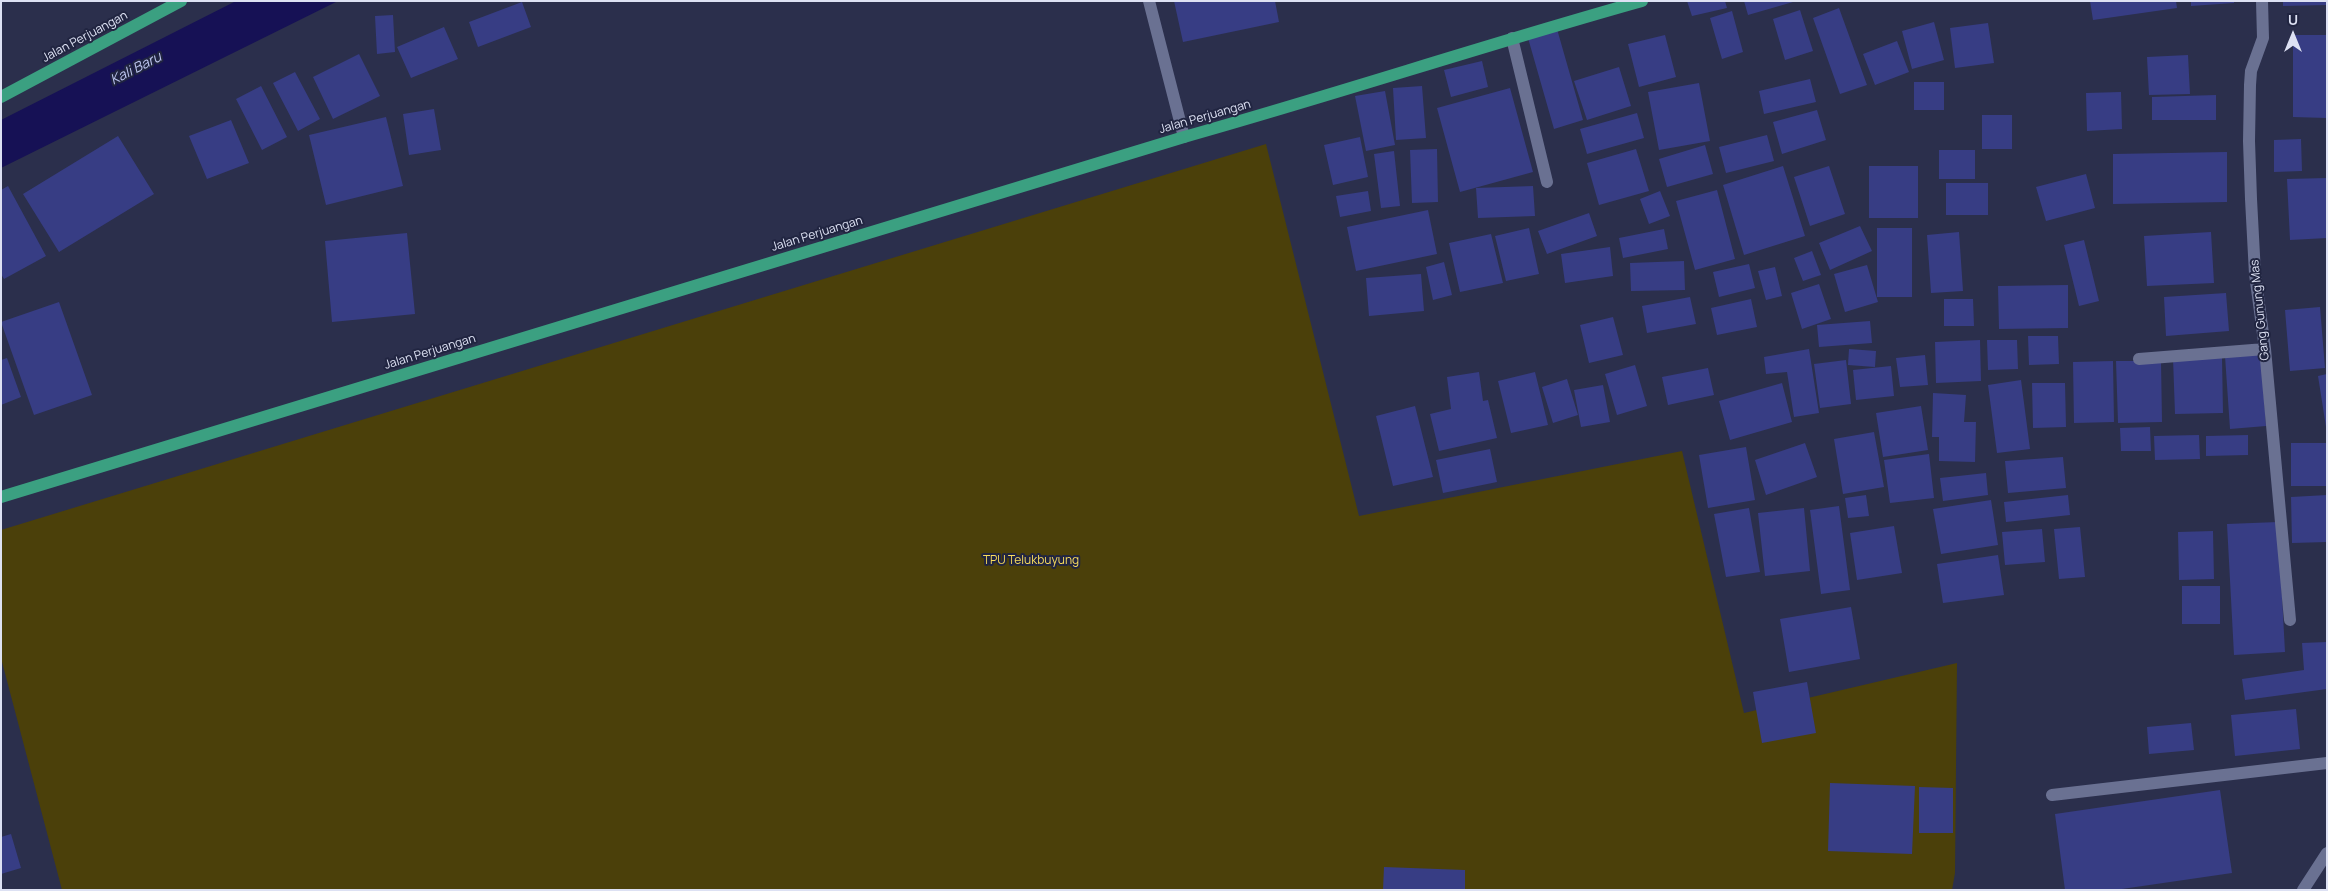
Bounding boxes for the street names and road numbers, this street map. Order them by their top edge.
street label: Jalan Perjuangan [40,8,130,66]
street label: Jalan Perjuangan [1158,97,1252,137]
street label: Jalan Perjuangan [770,213,864,255]
street label: Gang Gunung Mas [2248,259,2272,361]
street label: Jalan Perjuangan [383,331,477,373]

